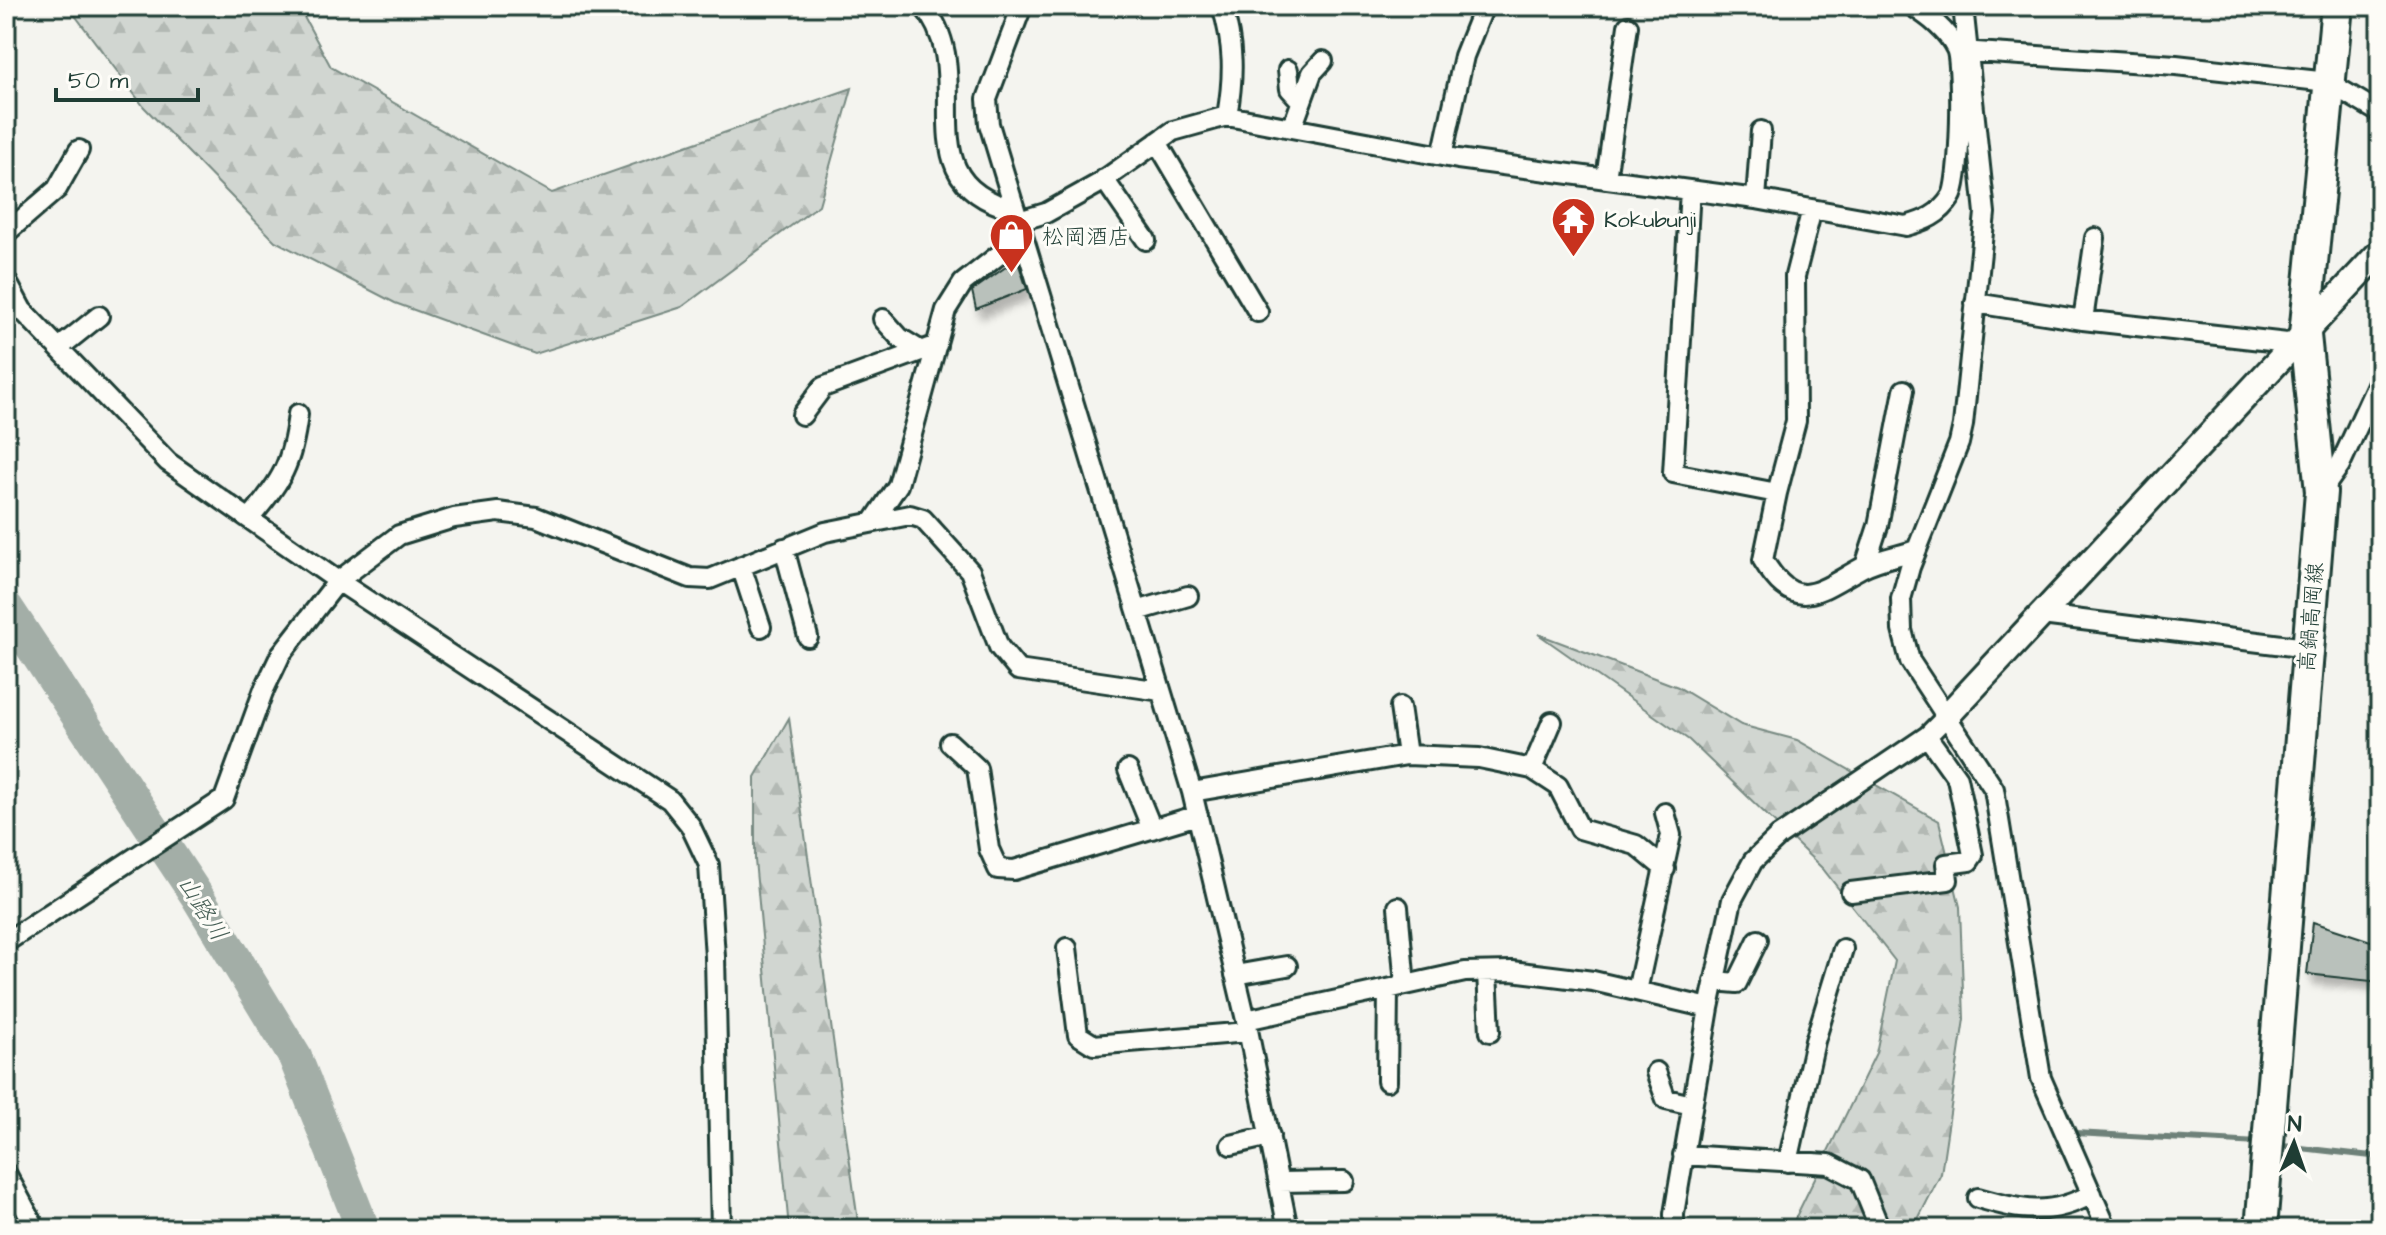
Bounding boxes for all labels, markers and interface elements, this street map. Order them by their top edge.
scale bar [56,52,198,102]
text: 50 m [68,64,129,98]
temple icon: Kokubunji [1549,195,1597,258]
place label: Kokubunji [1604,205,1696,236]
shop icon: 松岡酒店 [987,212,1035,275]
place label: 松岡酒店 [1042,222,1130,253]
street label: 高鍋高岡線 [2291,561,2332,673]
water label: 山路川 [169,869,236,948]
north arrow [2254,1103,2334,1183]
text: N [2287,1109,2302,1140]

